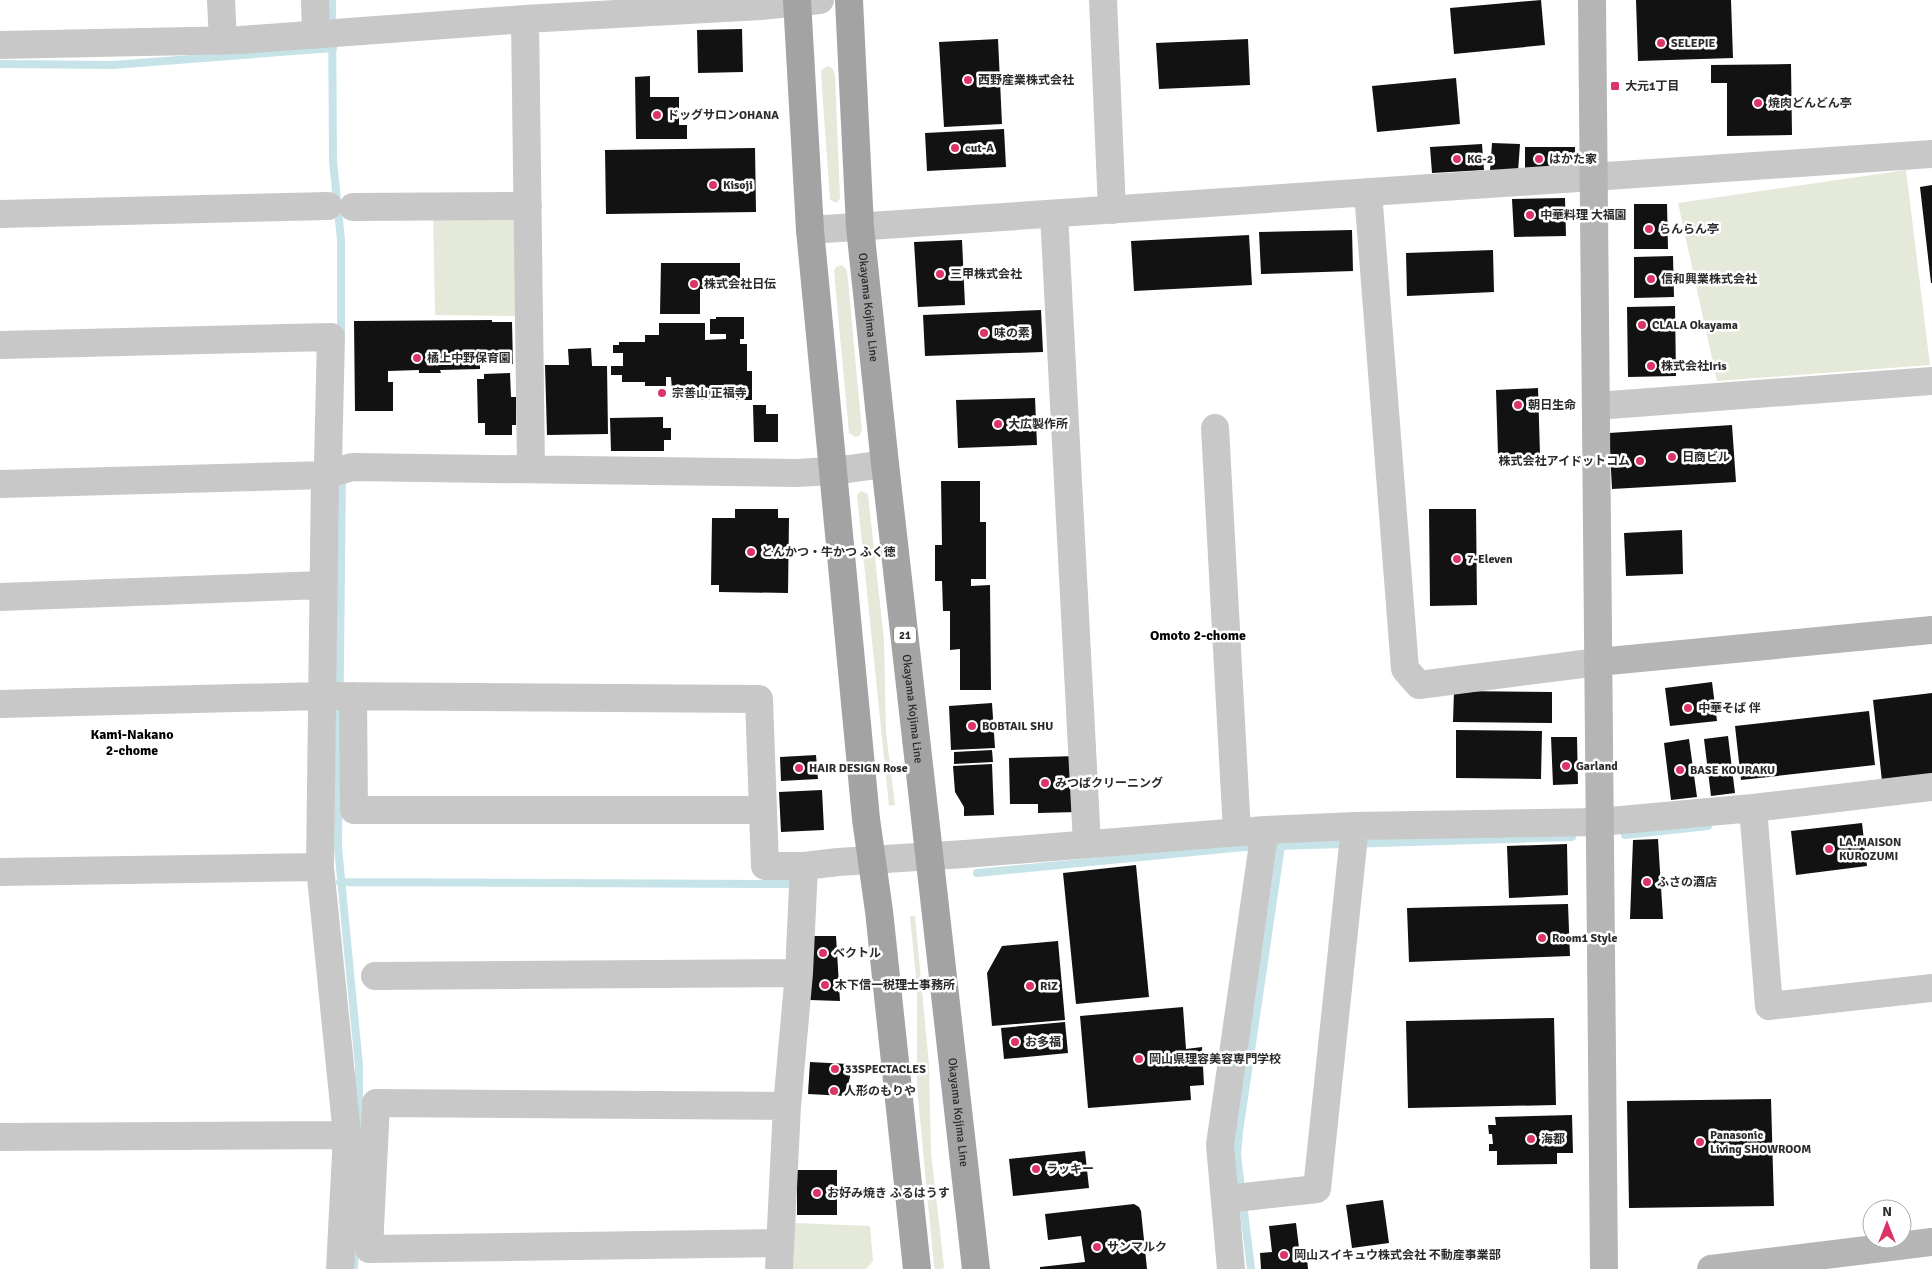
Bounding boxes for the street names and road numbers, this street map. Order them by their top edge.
street label: Okayama Kojima Line [855,252,882,363]
road number: 21 [894,626,916,644]
street label: Okayama Kojima Line [899,653,926,764]
street label: Okayama Kojima Line [945,1057,972,1168]

